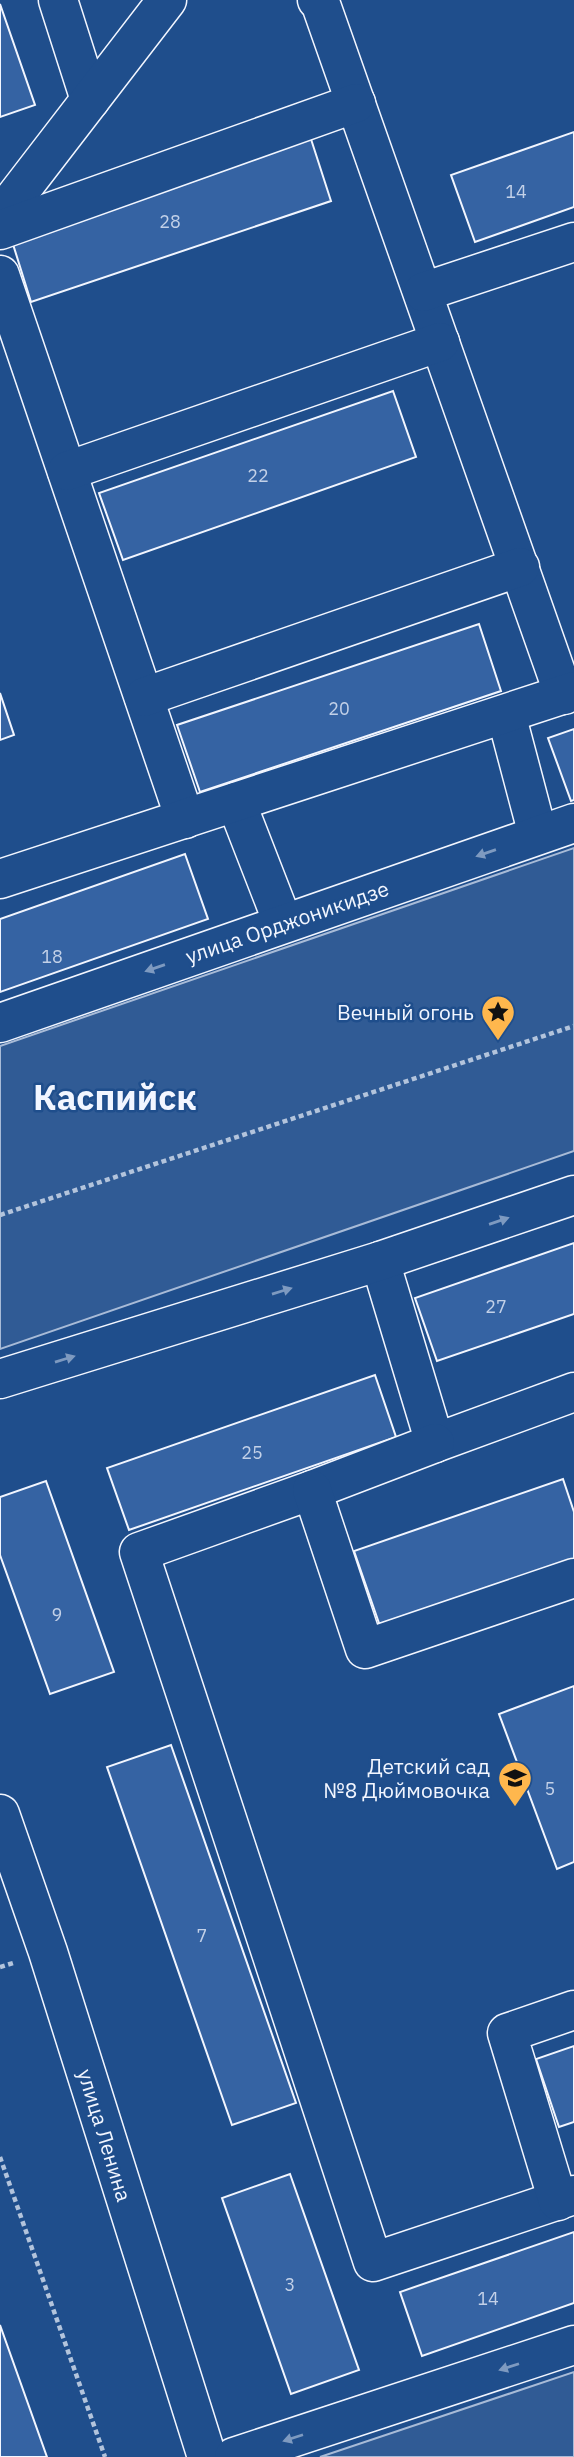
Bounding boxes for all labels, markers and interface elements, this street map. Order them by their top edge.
house number: 14 [505,180,527,203]
house number: 28 [159,210,181,233]
house number: 22 [247,464,269,487]
house number: 20 [328,697,350,720]
one-way arrow [475,848,496,859]
street label: улица Орджоникидзе [182,874,392,970]
house number: 18 [41,945,63,968]
one-way arrow [145,963,166,974]
place icon: Вечный огонь [479,993,517,1042]
place label: Вечный огонь [337,998,474,1026]
district label: Каспийск [33,1074,197,1120]
one-way arrow [488,1215,509,1226]
one-way arrow [272,1286,293,1296]
house number: 27 [485,1295,507,1318]
one-way arrow [55,1353,76,1364]
house number: 25 [241,1441,263,1464]
house number: 9 [52,1603,62,1626]
place label: Детский сад №8 Дюймовочка [323,1752,490,1804]
school or university icon: Детский сад №8 Дюймовочка [496,1759,534,1808]
house number: 5 [545,1777,555,1800]
house number: 7 [197,1924,207,1947]
street label: улица Ленина [72,2065,138,2205]
house number: 3 [285,2273,295,2296]
house number: 14 [477,2287,499,2310]
one-way arrow [499,2362,520,2372]
one-way arrow [282,2433,303,2443]

